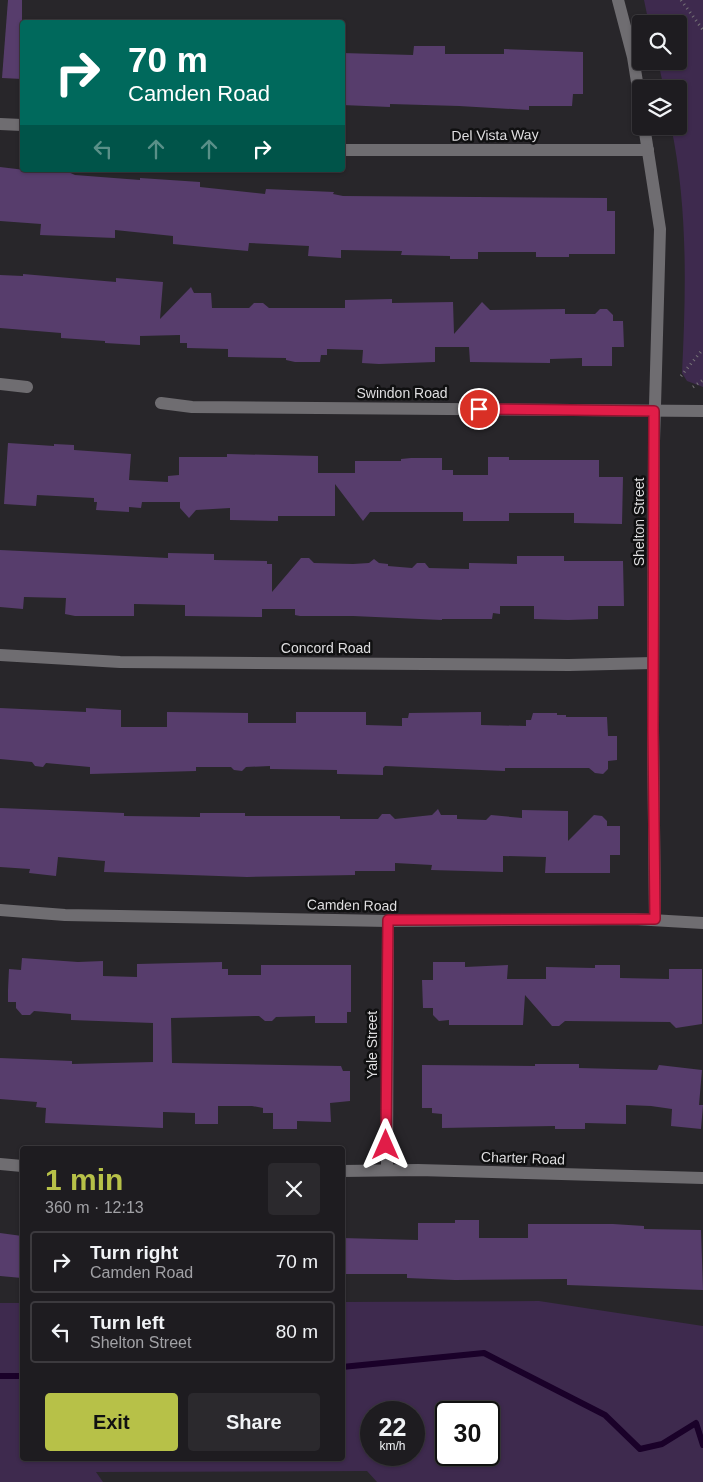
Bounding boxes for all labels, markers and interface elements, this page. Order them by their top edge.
map controls [632,15,687,135]
button: search [632,15,687,70]
icon: right [45,40,110,105]
text: 70 m [128,40,208,79]
button: layers [632,80,687,135]
text: Camden Road [128,81,270,106]
street label: Del Vista Way [451,126,539,144]
icon: left [89,135,117,163]
icon: ahead [142,135,170,163]
icon: ahead [195,135,223,163]
icon: right [248,135,276,163]
street label: Swindon Road [356,385,448,401]
pin [458,388,500,430]
icon: arrive [465,395,493,423]
street label: Shelton Street [631,478,647,566]
street label: Concord Road [281,640,371,656]
street label: Camden Road [307,896,397,914]
street label: Yale Street [364,1011,380,1079]
position arrow [359,1118,411,1170]
street label: Charter Road [481,1149,565,1167]
text: 1 min [45,1163,123,1196]
button: close [268,1163,320,1215]
text: 360 m · 12:13 [45,1199,144,1216]
text: Turn right [90,1242,178,1263]
icon: right [47,1248,75,1276]
text: 70 m [276,1251,318,1272]
text: Camden Road [90,1264,193,1281]
text: Turn left [90,1312,165,1333]
icon: left [47,1318,75,1346]
text: 80 m [276,1321,318,1342]
text: Shelton Street [90,1334,191,1351]
button: Exit [45,1393,178,1451]
button: Share [188,1393,320,1451]
speed limit sign: 30 [435,1401,500,1466]
text: 22 [379,1413,406,1441]
text: km/h [379,1439,406,1453]

